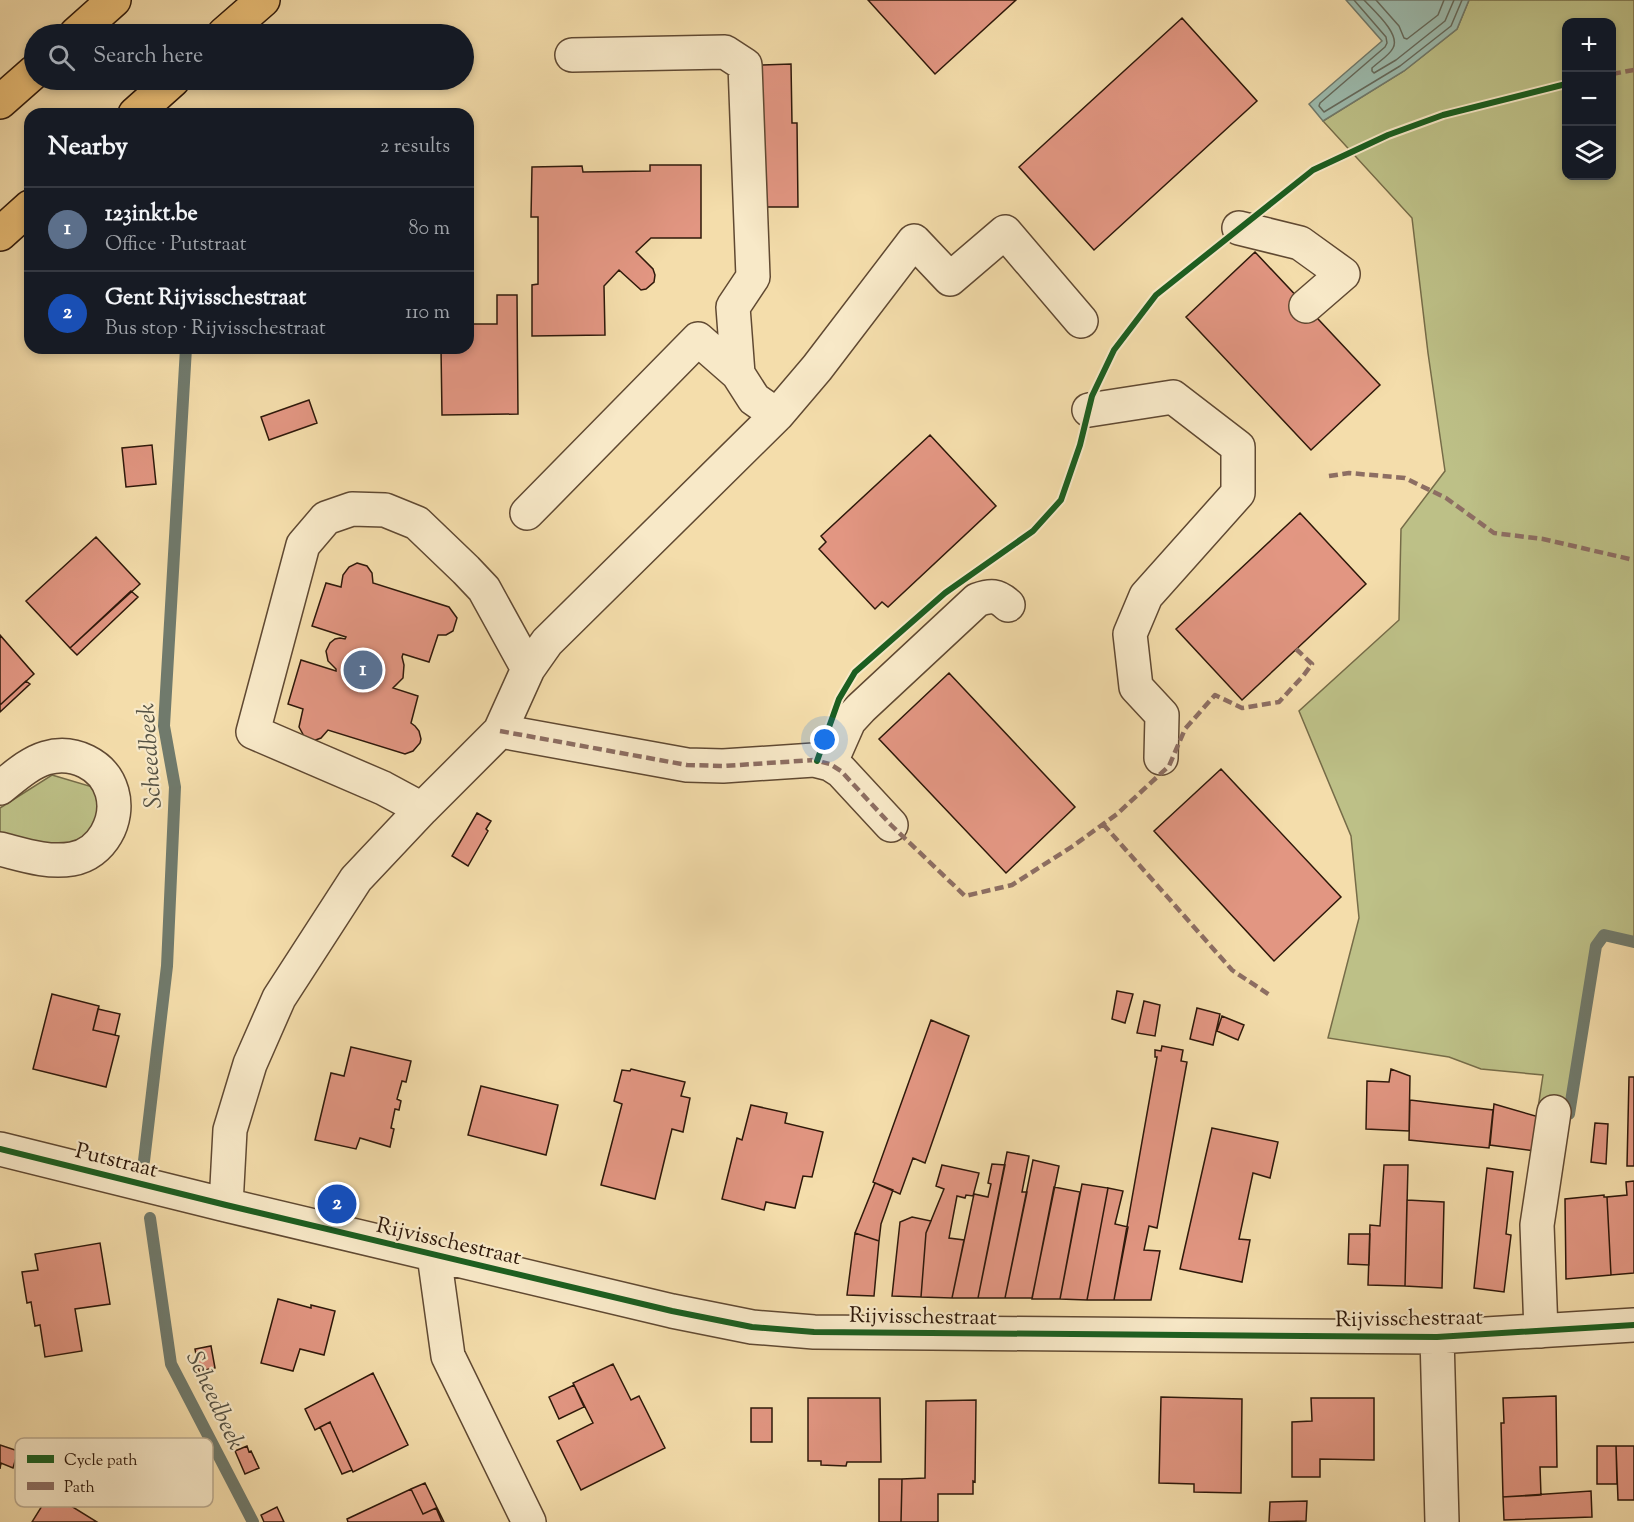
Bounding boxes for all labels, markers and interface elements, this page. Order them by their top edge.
map controls [1562,18,1616,180]
button: + [1562,18,1616,72]
search box [24,24,474,90]
icon: search [45,41,78,74]
text: Search here [93,41,203,73]
button: − [1562,72,1616,126]
button: layers [1562,126,1616,180]
text: Nearby [48,129,128,166]
text: 2 results [380,133,450,162]
text: 123inkt.be [105,199,198,231]
text: 1 [64,215,71,244]
text: 80 m [409,215,450,244]
text: Office · Putstraat [105,231,247,260]
text: Gent Rijvisschestraat [105,283,306,315]
text: 2 [63,299,72,328]
text: 110 m [405,299,450,328]
text: Bus stop · Rijvisschestraat [105,315,326,344]
pin: 1 [344,648,382,692]
water label: Scheedbeek [130,702,172,810]
your location [810,725,839,754]
street label: Putstraat [71,1136,162,1188]
pin: 2 [318,1182,356,1226]
street label: Rijvisschestraat [373,1211,524,1275]
street label: Rijvisschestraat [849,1301,998,1335]
street label: Rijvisschestraat [1335,1303,1484,1337]
water label: Scheedbeek [177,1346,252,1456]
legend [15,1438,213,1507]
text: Cycle path [64,1450,138,1473]
text: Path [64,1477,95,1500]

